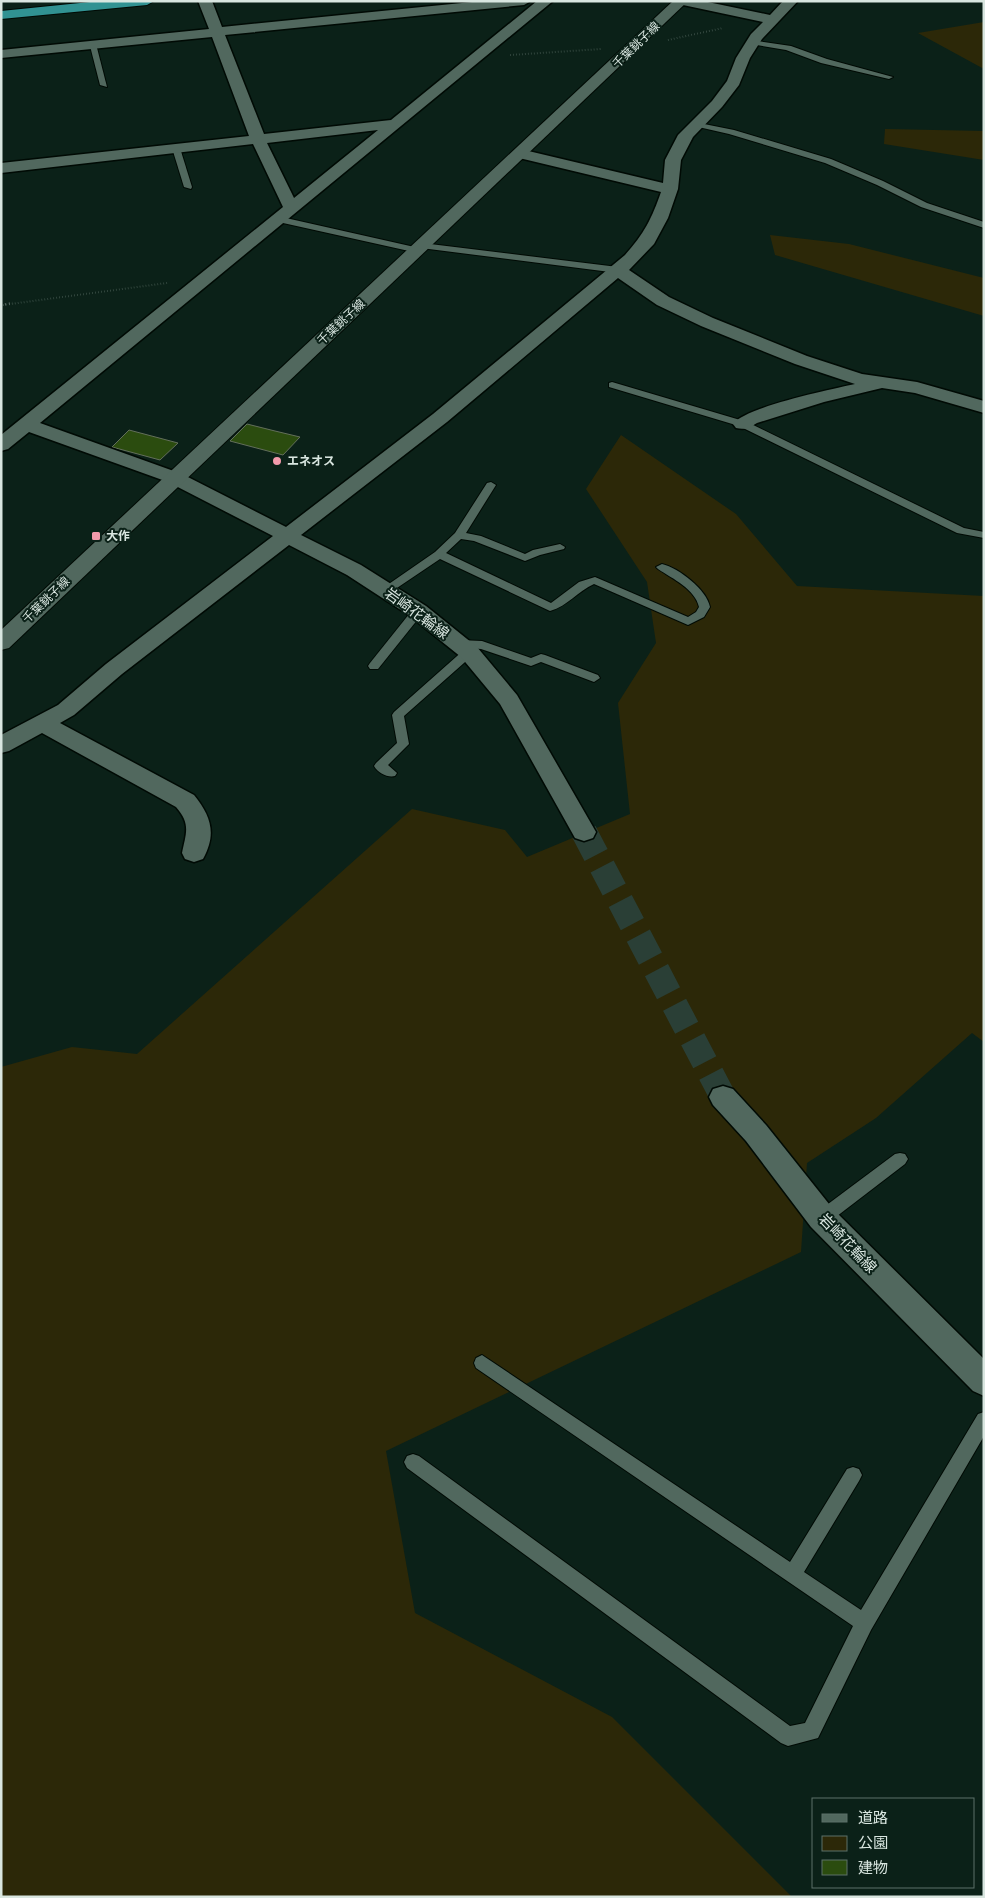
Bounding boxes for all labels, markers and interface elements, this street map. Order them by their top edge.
street label: 千葉銚子線 [610,19,662,71]
street label: 千葉銚子線 [314,296,368,348]
place label: エネオス [287,454,335,468]
marker: エネオス [271,455,283,467]
place label: 大作 [106,529,130,543]
marker: 大作 [90,530,102,542]
street label: 千葉銚子線 [20,574,72,626]
street label: 岩崎花輪線 [382,584,452,642]
street label: 岩崎花輪線 [816,1210,880,1276]
legend [812,1798,975,1888]
text: 道路 [858,1809,888,1826]
text: 公園 [858,1834,888,1851]
text: 建物 [858,1859,888,1876]

